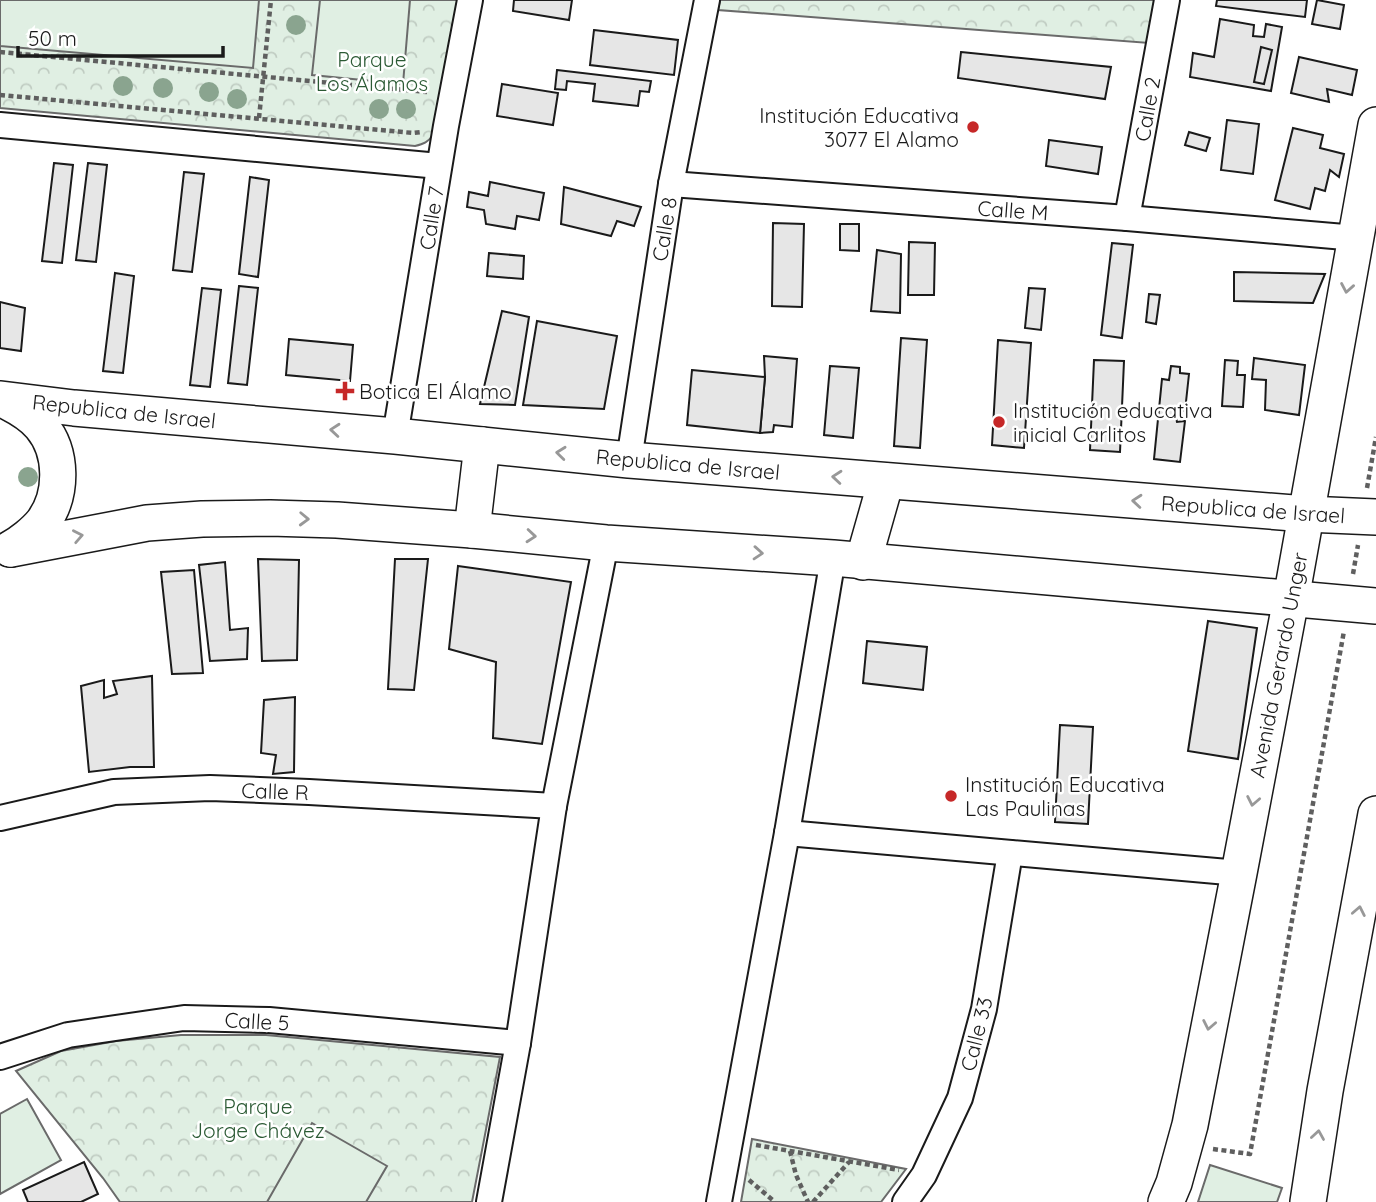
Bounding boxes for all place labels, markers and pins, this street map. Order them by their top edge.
place label: Institución Educativa 3077 El Alamo [759,102,959,152]
marker: Institución Educativa 3077 El Alamo [965,119,981,135]
place label: Botica El Álamo [359,378,512,404]
marker: Botica El Álamo [337,383,353,399]
place label: Institución educativa inicial Carlitos [1013,397,1213,447]
marker: Institución educativa inicial Carlitos [991,414,1007,430]
place label: Institución Educativa Las Paulinas [965,771,1165,821]
marker: Institución Educativa Las Paulinas [943,788,959,804]

